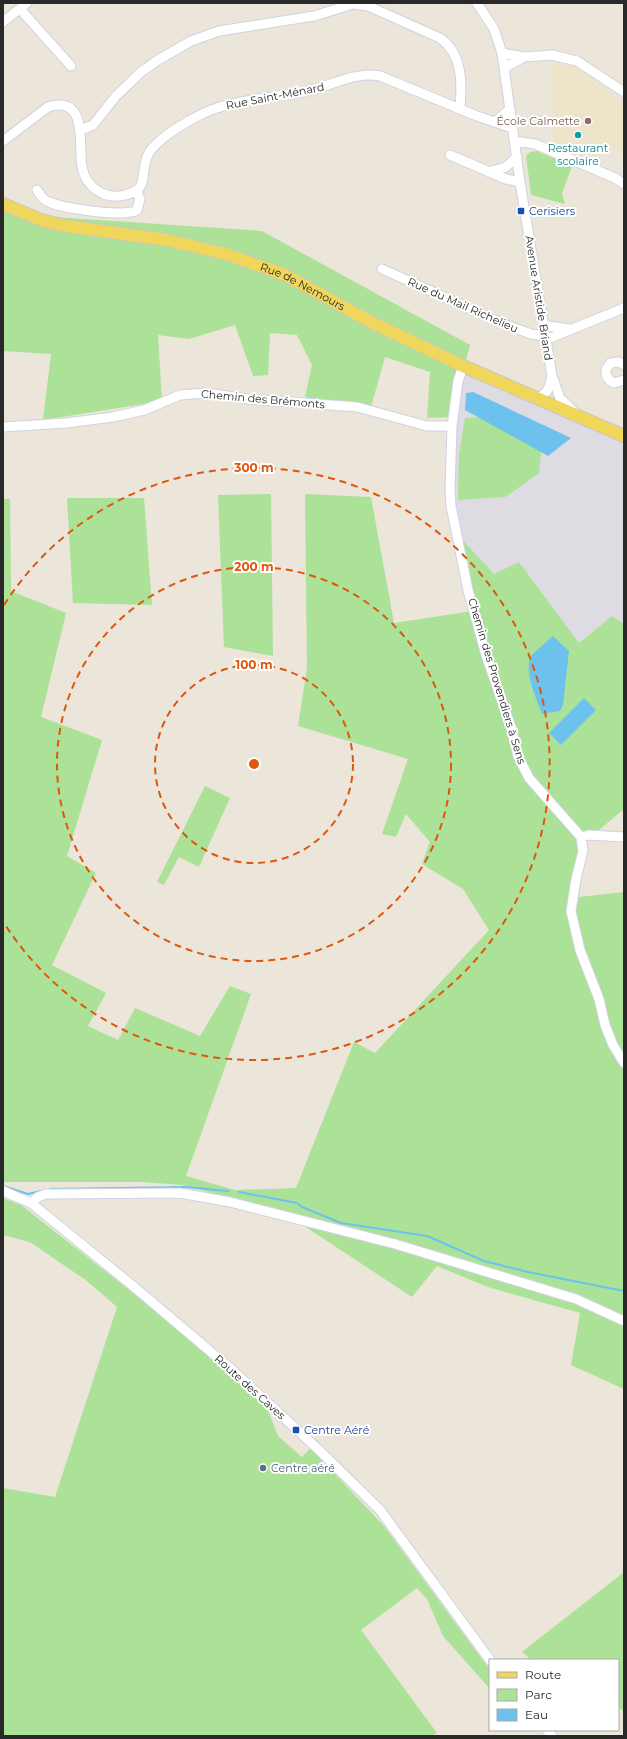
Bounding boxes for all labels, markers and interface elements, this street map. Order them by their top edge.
street label: Rue Saint-Ménard [225,80,325,112]
place label: École Calmette [497,114,580,128]
marker: École Calmette [583,116,593,126]
marker: Restaurant scolaire [573,130,583,140]
place label: Restaurant scolaire [548,141,609,168]
place label: Cerisiers [529,204,576,218]
marker: Cerisiers [516,206,526,216]
street label: Avenue Aristide Briand [522,235,556,361]
street label: Rue de Nemours [258,260,348,314]
street label: Rue du Mail Richelieu [406,274,520,336]
street label: Chemin des Brémonts [201,387,326,411]
text: 300 m [233,460,274,475]
text: 200 m [234,559,274,574]
street label: Chemin des Provendiers à Sens [465,596,529,766]
text: 100 m [236,657,272,672]
centre of rings [247,757,261,771]
street label: Route des Caves [212,1352,289,1423]
place label: Centre Aéré [304,1423,370,1437]
marker: Centre Aéré [291,1425,301,1435]
place label: Centre aéré [271,1461,335,1475]
marker: Centre aéré [258,1463,268,1473]
legend [489,1659,619,1731]
text: Route [525,1667,561,1682]
text: Parc [525,1687,552,1702]
text: Eau [525,1707,548,1722]

